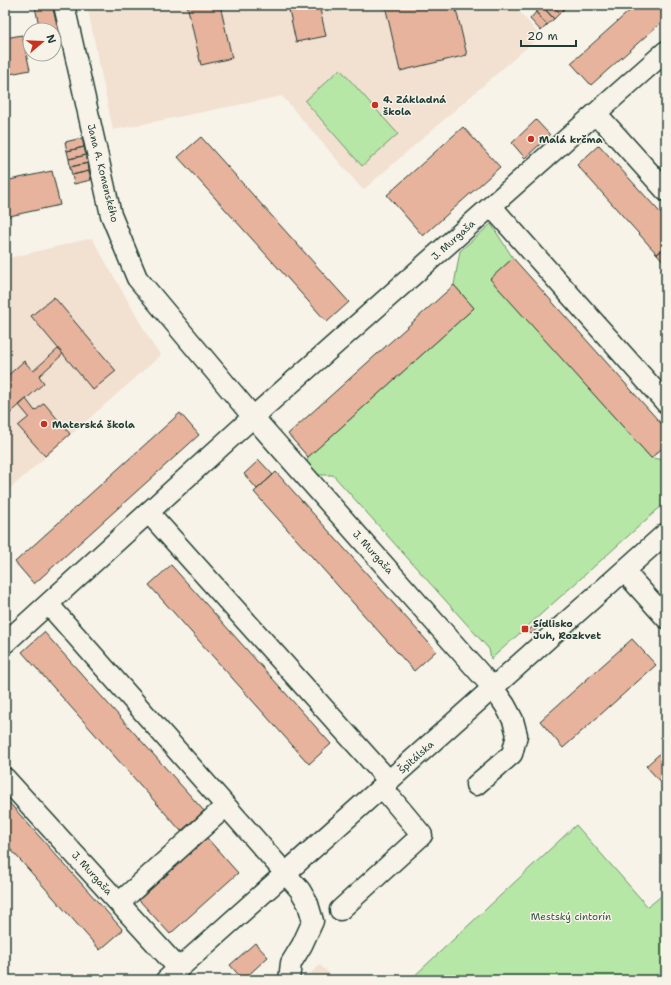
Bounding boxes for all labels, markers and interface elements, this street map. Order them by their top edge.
north arrow [22,22,62,62]
scale bar [521,22,576,48]
text: 20 m [527,28,558,44]
text: N [42,32,60,46]
place label: 4. Základná škola [383,93,446,118]
marker: 4. Základná škola [370,100,380,110]
street label: Jana A. Komenského [84,122,122,224]
place label: Malá krčma [539,133,603,146]
marker: Malá krčma [526,134,536,144]
street label: J. Murgaša [428,216,478,263]
place label: Materská škola [52,418,135,431]
marker: Materská škola [39,419,49,429]
street label: J. Murgaša [350,527,397,577]
place label: Sídlisko Juh, Rozkvet [533,617,601,642]
marker: Sídlisko Juh, Rozkvet [520,624,530,634]
street label: Špitálska [396,737,437,776]
street label: J. Murgaša [69,848,116,898]
park label: Mestský cintorín [531,910,611,923]

